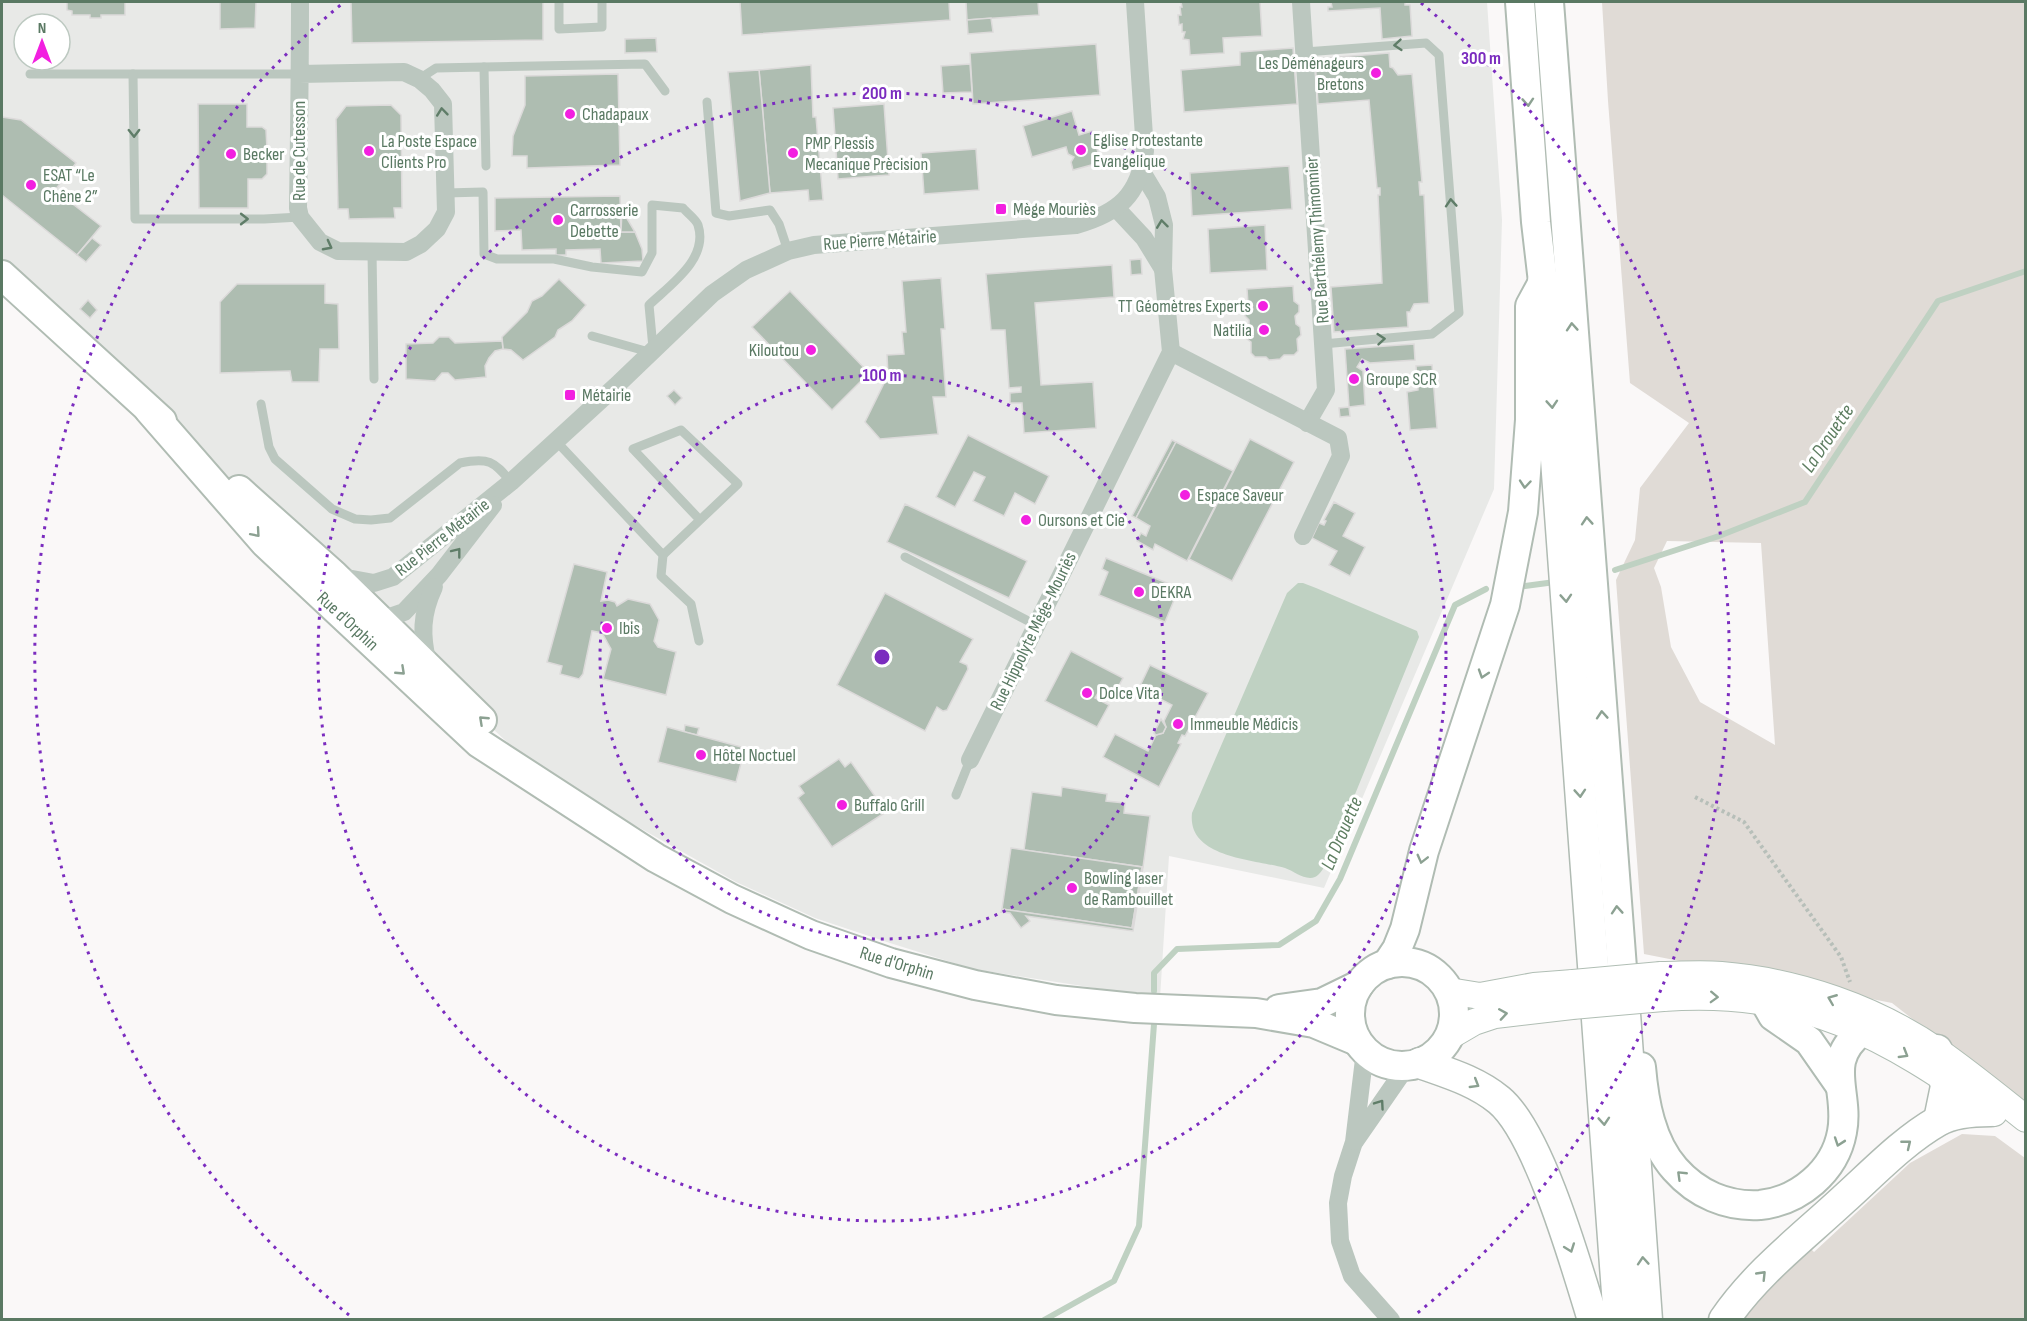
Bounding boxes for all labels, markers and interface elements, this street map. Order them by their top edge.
north arrow [12,12,72,72]
text: N [38,19,46,38]
one-way arrow [1393,38,1402,51]
text: 300 m [1461,48,1501,69]
place label: Les Déménageurs Bretons [1258,53,1364,95]
marker: Les Déménageurs Bretons [1369,66,1383,80]
text: 200 m [862,83,902,104]
one-way arrow [1521,97,1534,106]
street label: Rue de Cutesson [289,101,310,201]
place label: Chadapaux [582,104,649,125]
one-way arrow [437,107,449,117]
marker: Chadapaux [563,107,577,121]
one-way arrow [128,128,140,137]
place label: Eglise Protestante Evangelique [1093,130,1203,172]
place label: La Poste Espace Clients Pro [381,131,477,173]
place label: PMP Plessis Mecanique Prècision [805,133,928,175]
marker: Eglise Protestante Evangelique [1074,143,1088,157]
place label: Becker [243,144,284,165]
marker: La Poste Espace Clients Pro [362,144,376,158]
marker: PMP Plessis Mecanique Prècision [786,146,800,160]
marker: Becker [224,147,238,161]
street label: Rue Barthélemy Thimonnier [1301,156,1334,324]
place label: ESAT “Le Chêne 2” [43,165,98,207]
marker: ESAT “Le Chêne 2” [24,178,38,192]
place label: Mège Mouriès [1013,199,1096,220]
one-way arrow [1444,199,1457,208]
place label: Carrosserie Debette [570,200,639,242]
marker: Mège Mouriès [994,202,1008,216]
one-way arrow [239,213,248,225]
marker: Carrosserie Debette [551,213,565,227]
one-way arrow [1156,219,1169,229]
street label: Rue Pierre Métairie [823,226,937,255]
one-way arrow [322,239,333,250]
place label: TT Géomètres Experts [1118,296,1251,317]
marker: TT Géomètres Experts [1256,299,1270,313]
place label: Natilia [1213,320,1252,341]
one-way arrow [1566,322,1579,331]
marker: Natilia [1257,323,1271,337]
one-way arrow [1377,333,1386,346]
place label: Kiloutou [749,340,799,361]
marker: Kiloutou [804,343,818,357]
text: 100 m [863,365,902,386]
place label: Groupe SCR [1366,369,1437,390]
marker: Groupe SCR [1347,372,1361,386]
place label: Métairie [582,385,631,406]
marker: Métairie [563,388,577,402]
one-way arrow [1545,399,1558,408]
water label: La Drouette [1796,400,1859,477]
one-way arrow [1519,480,1532,489]
place label: Espace Saveur [1197,485,1284,506]
marker: Espace Saveur [1178,488,1192,502]
street label: Rue Pierre Métairie [391,494,494,581]
place label: Oursons et Cie [1038,510,1125,531]
marker: Oursons et Cie [1019,513,1033,527]
one-way arrow [1581,516,1594,526]
one-way arrow [249,526,260,537]
one-way arrow [449,548,460,559]
street label: Rue Hippolyte Mège-Mouriès [986,549,1081,714]
place label: DEKRA [1151,582,1192,603]
marker: DEKRA [1132,585,1146,599]
street label: Rue d'Orphin [313,588,383,655]
one-way arrow [1559,594,1572,603]
place label: Ibis [619,618,640,639]
marker: Ibis [600,621,614,635]
centre of rings [872,647,892,667]
one-way arrow [394,663,405,674]
one-way arrow [1478,668,1491,679]
place label: Dolce Vita [1099,683,1160,704]
marker: Dolce Vita [1080,686,1094,700]
one-way arrow [1596,711,1609,720]
place label: Immeuble Médicis [1190,714,1298,735]
one-way arrow [479,716,489,727]
marker: Immeuble Médicis [1171,717,1185,731]
place label: Hôtel Noctuel [713,745,796,766]
marker: Hôtel Noctuel [694,748,708,762]
one-way arrow [1573,788,1586,797]
water label: La Drouette [1316,793,1368,873]
place label: Buffalo Grill [854,795,925,816]
marker: Buffalo Grill [835,798,849,812]
one-way arrow [1417,854,1430,864]
place label: Bowling laser de Rambouillet [1084,868,1174,910]
marker: Bowling laser de Rambouillet [1065,881,1079,895]
one-way arrow [1611,905,1624,914]
street label: Rue d'Orphin [857,942,937,985]
one-way arrow [1710,990,1719,1003]
one-way arrow [1827,994,1838,1006]
one-way arrow [1498,1008,1508,1021]
one-way arrow [1898,1046,1908,1058]
one-way arrow [1469,1077,1479,1089]
one-way arrow [1373,1100,1384,1111]
one-way arrow [1597,1116,1610,1125]
one-way arrow [1833,1136,1846,1146]
one-way arrow [1900,1141,1911,1152]
one-way arrow [1678,1172,1689,1183]
one-way arrow [1563,1243,1576,1253]
one-way arrow [1637,1257,1650,1266]
one-way arrow [1755,1271,1766,1281]

